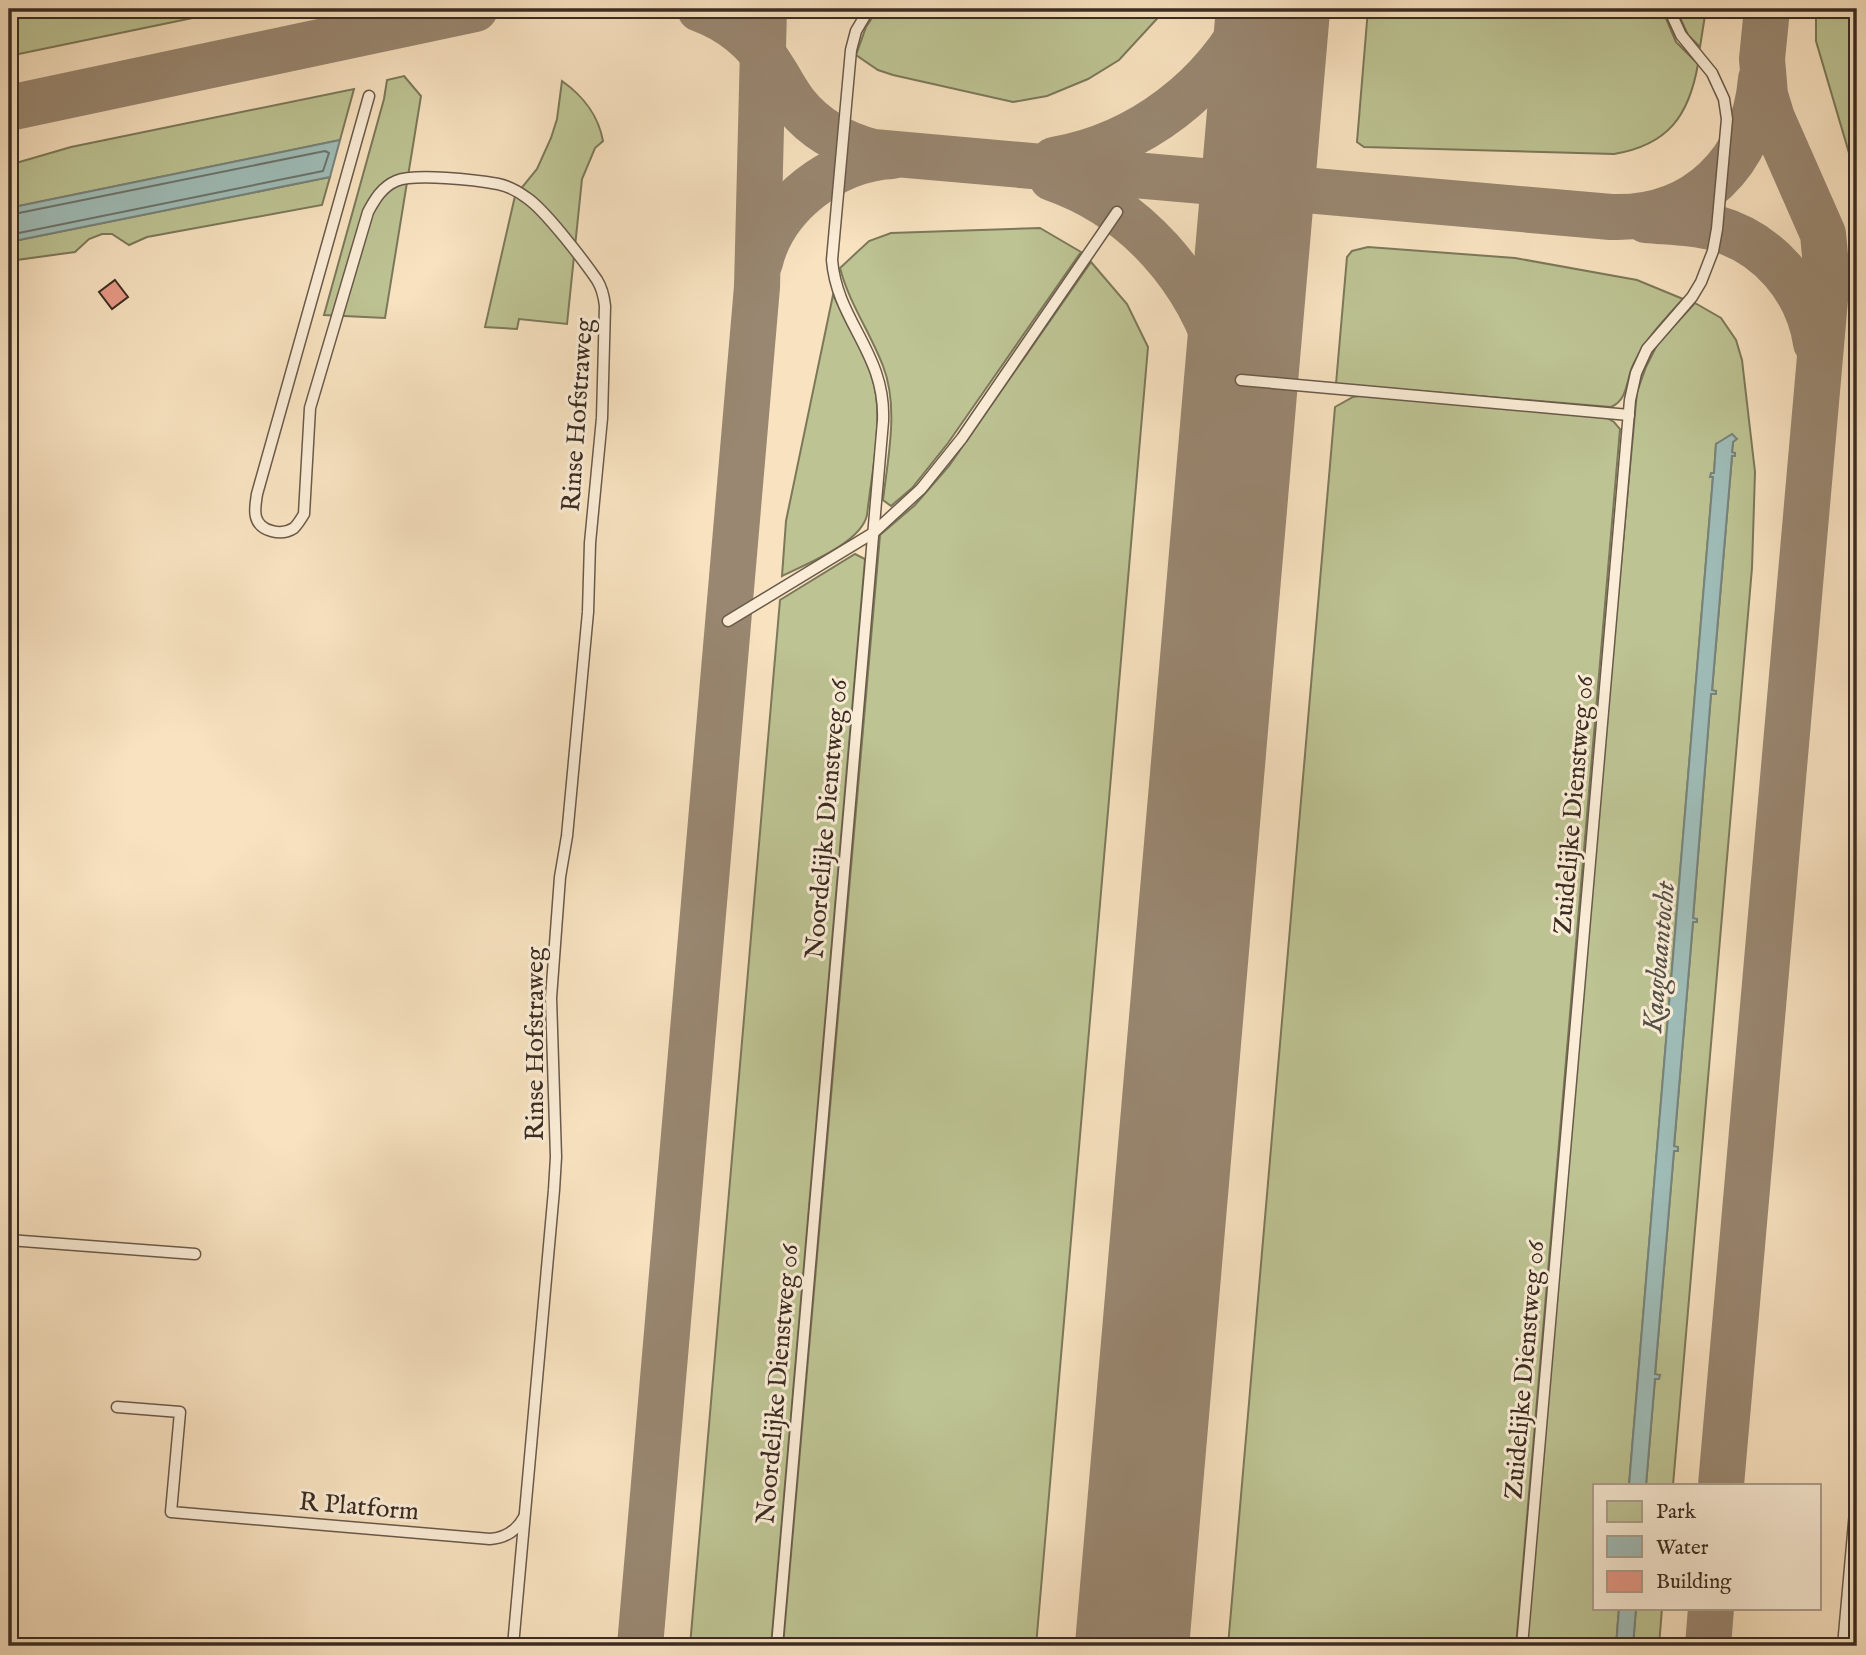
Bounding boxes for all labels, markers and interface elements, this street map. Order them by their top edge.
street label: Rinse Hofstraweg [555,316,601,513]
street label: Zuidelijke Dienstweg 06 [1546,673,1602,936]
street label: Noordelijke Dienstweg 06 [798,677,856,960]
water label: Kaagbaantocht [1636,879,1684,1035]
street label: Rinse Hofstraweg [519,946,552,1141]
street label: Zuidelijke Dienstweg 06 [1497,1238,1553,1501]
street label: Noordelijke Dienstweg 06 [749,1242,807,1525]
legend [1593,1484,1820,1610]
street label: R Platform [298,1485,420,1529]
text: Park [1656,1499,1697,1526]
text: Water [1656,1535,1709,1562]
text: Building [1656,1569,1732,1596]

